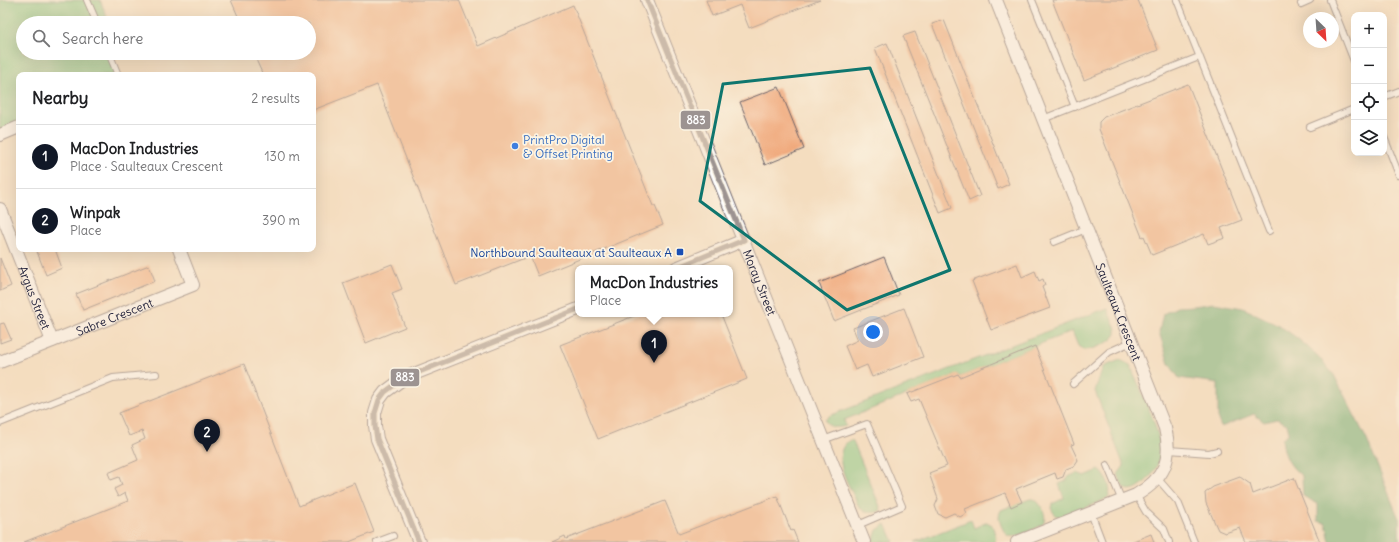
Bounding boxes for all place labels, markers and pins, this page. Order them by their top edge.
place label: PrintPro Digital & Offset Printing [523,132,613,161]
marker: PrintPro Digital & Offset Printing [510,141,520,151]
place label: Northbound Saulteaux at Saulteaux A [470,245,672,260]
marker: Northbound Saulteaux at Saulteaux A [675,247,685,257]
pin: 1 [641,330,667,363]
pin: 2 [194,419,220,452]

